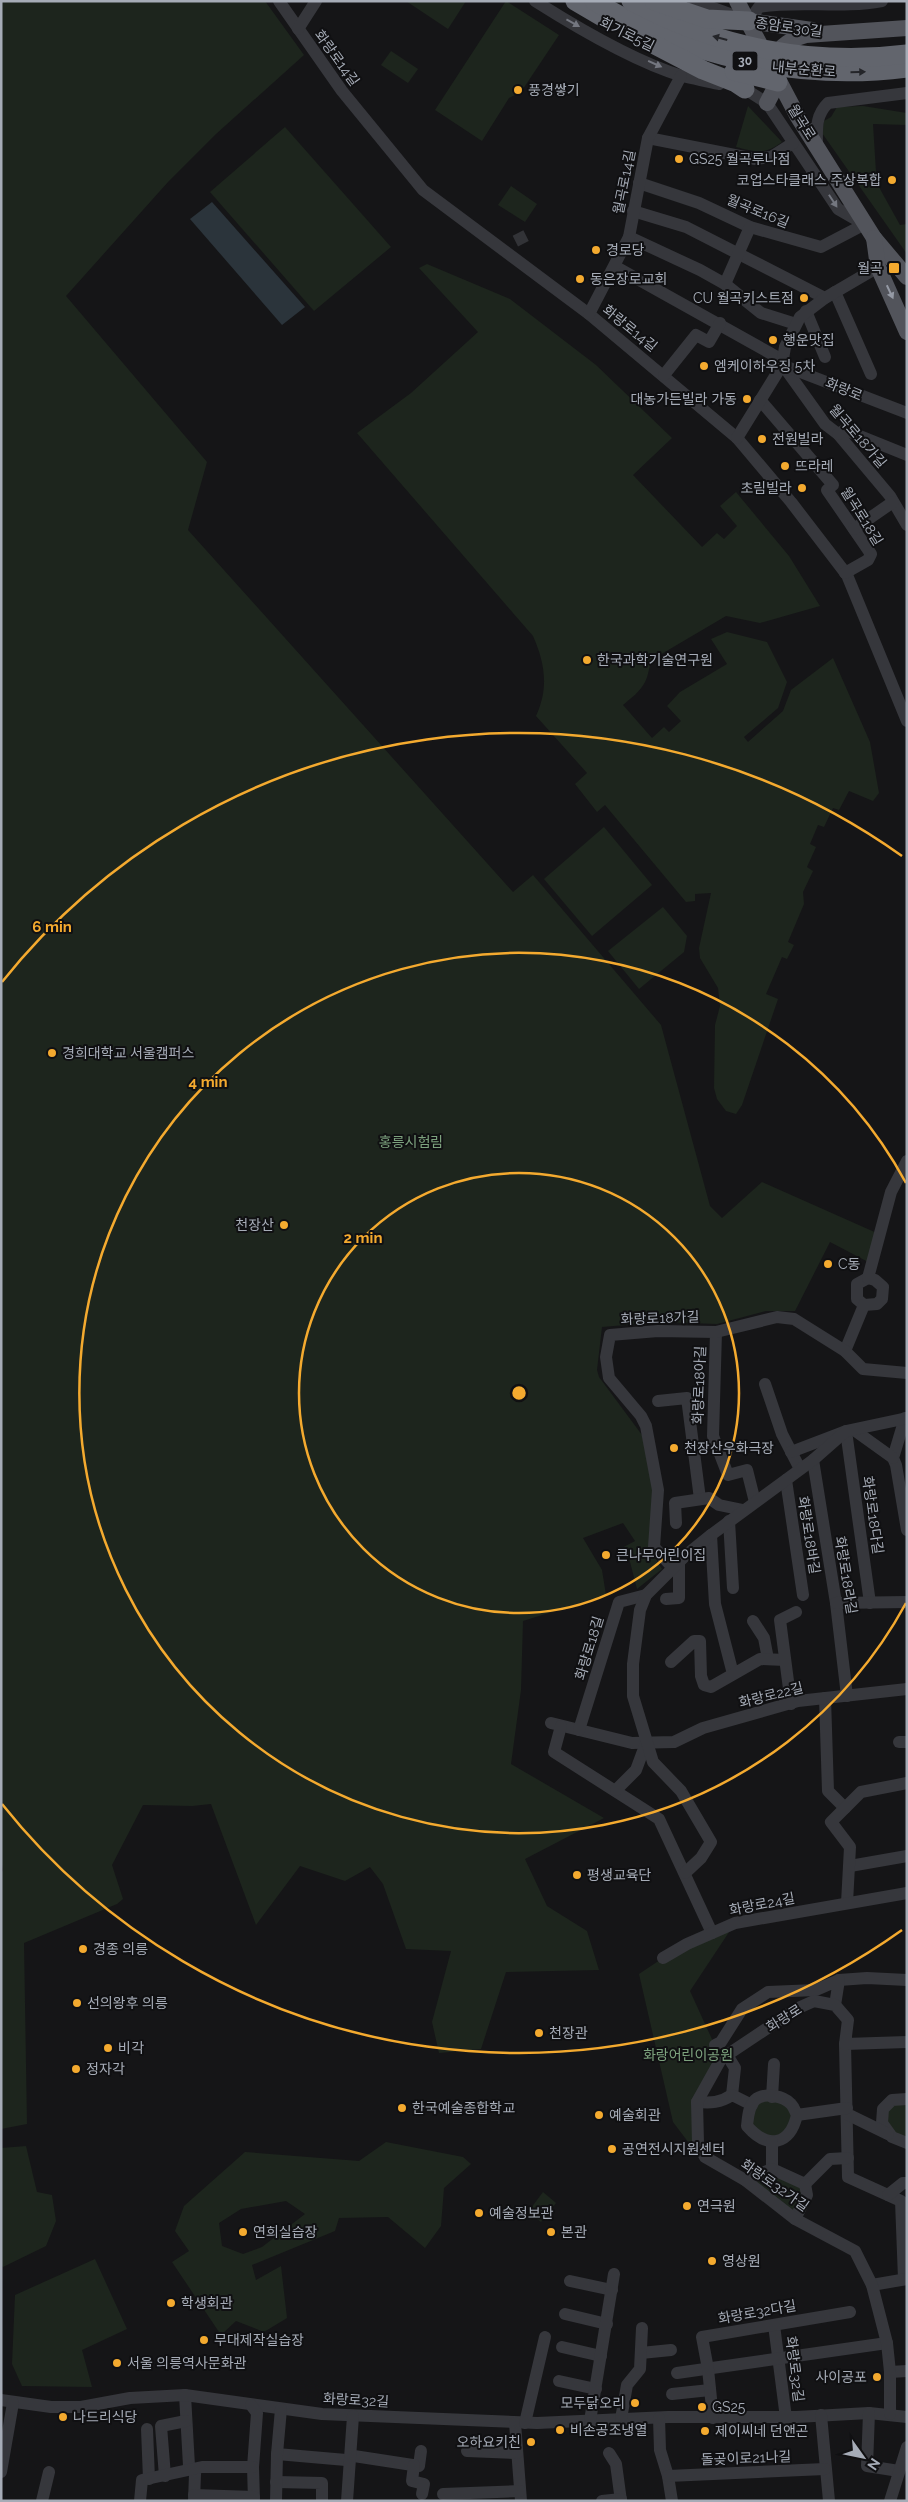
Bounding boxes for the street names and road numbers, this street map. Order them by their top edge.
street label: 회기로5길 [597,14,657,54]
street label: 종암로30길 [754,14,824,40]
street label: 화랑로14길 [311,27,363,89]
road number: 30 [732,51,758,70]
street label: 내부순환로 [771,58,837,80]
street label: 월곡로 [785,101,819,143]
street label: 월곡로14길 [610,148,638,216]
street label: 월곡로16길 [724,191,792,231]
street label: 화랑로14길 [600,301,660,355]
street label: 화랑로 [823,374,865,404]
street label: 월곡로18가길 [826,401,890,471]
street label: 월곡로18길 [838,484,886,548]
street label: 화랑로18가길 [620,1309,700,1327]
street label: 화랑로18아길 [690,1345,708,1425]
street label: 화랑로18다길 [860,1475,886,1555]
street label: 화랑로18바길 [795,1495,823,1575]
street label: 화랑로18라길 [832,1535,860,1615]
street label: 화랑로18길 [572,1614,606,1682]
street label: 화랑로22길 [737,1679,805,1711]
street label: 화랑로24길 [728,1890,796,1918]
street label: 화랑로 [763,2001,805,2035]
street label: 화랑로32가길 [738,2156,812,2214]
street label: 화랑로32다길 [717,2297,797,2327]
street label: 화랑로32길 [783,2335,807,2403]
street label: 화랑로32길 [322,2390,390,2410]
street label: 돌곶이로21나길 [700,2448,792,2468]

